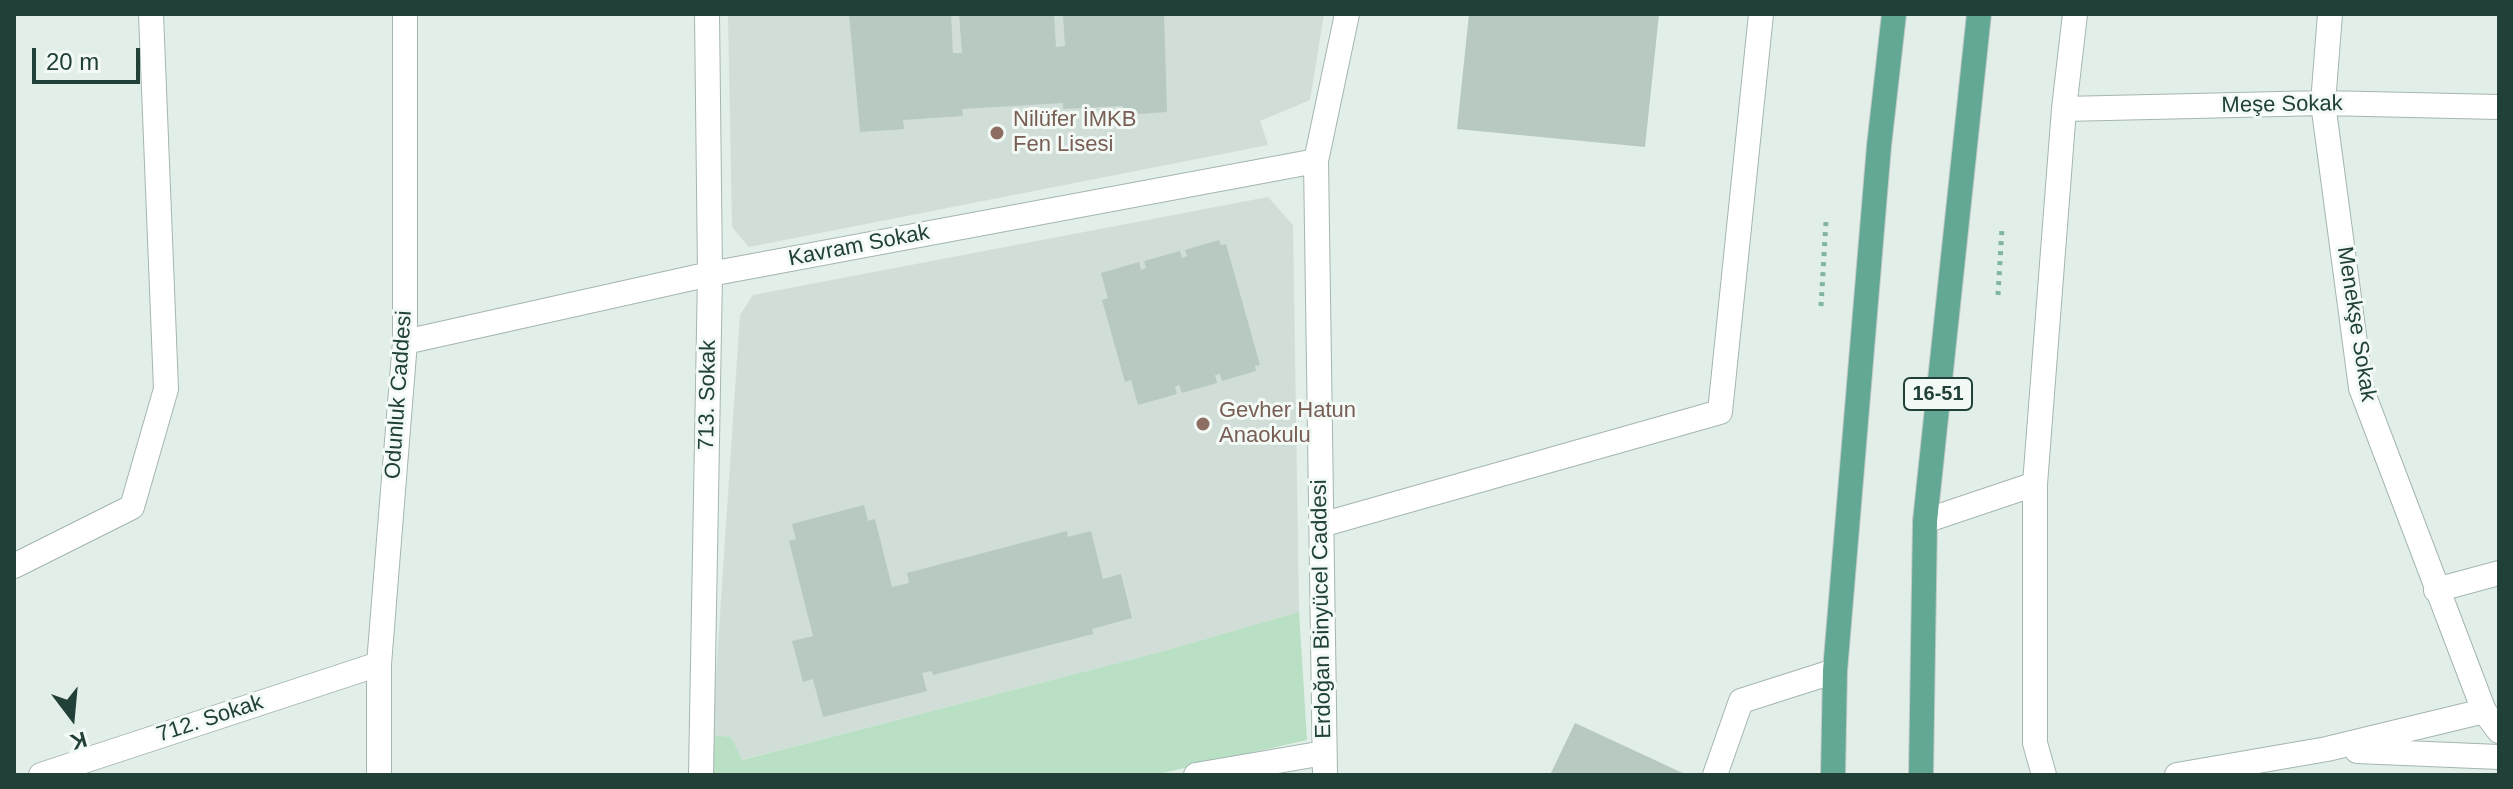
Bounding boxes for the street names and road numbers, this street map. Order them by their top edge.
street label: Meşe Sokak [2221,91,2343,119]
street label: Kavram Sokak [786,219,932,273]
street label: Menekşe Sokak [2331,245,2381,403]
street label: Odunluk Caddesi [380,310,418,480]
street label: 713. Sokak [694,340,722,450]
road number: 16-51 [1904,378,1972,410]
street label: Erdoğan Binyücel Caddesi [1307,479,1337,739]
street label: 712. Sokak [154,689,266,749]

